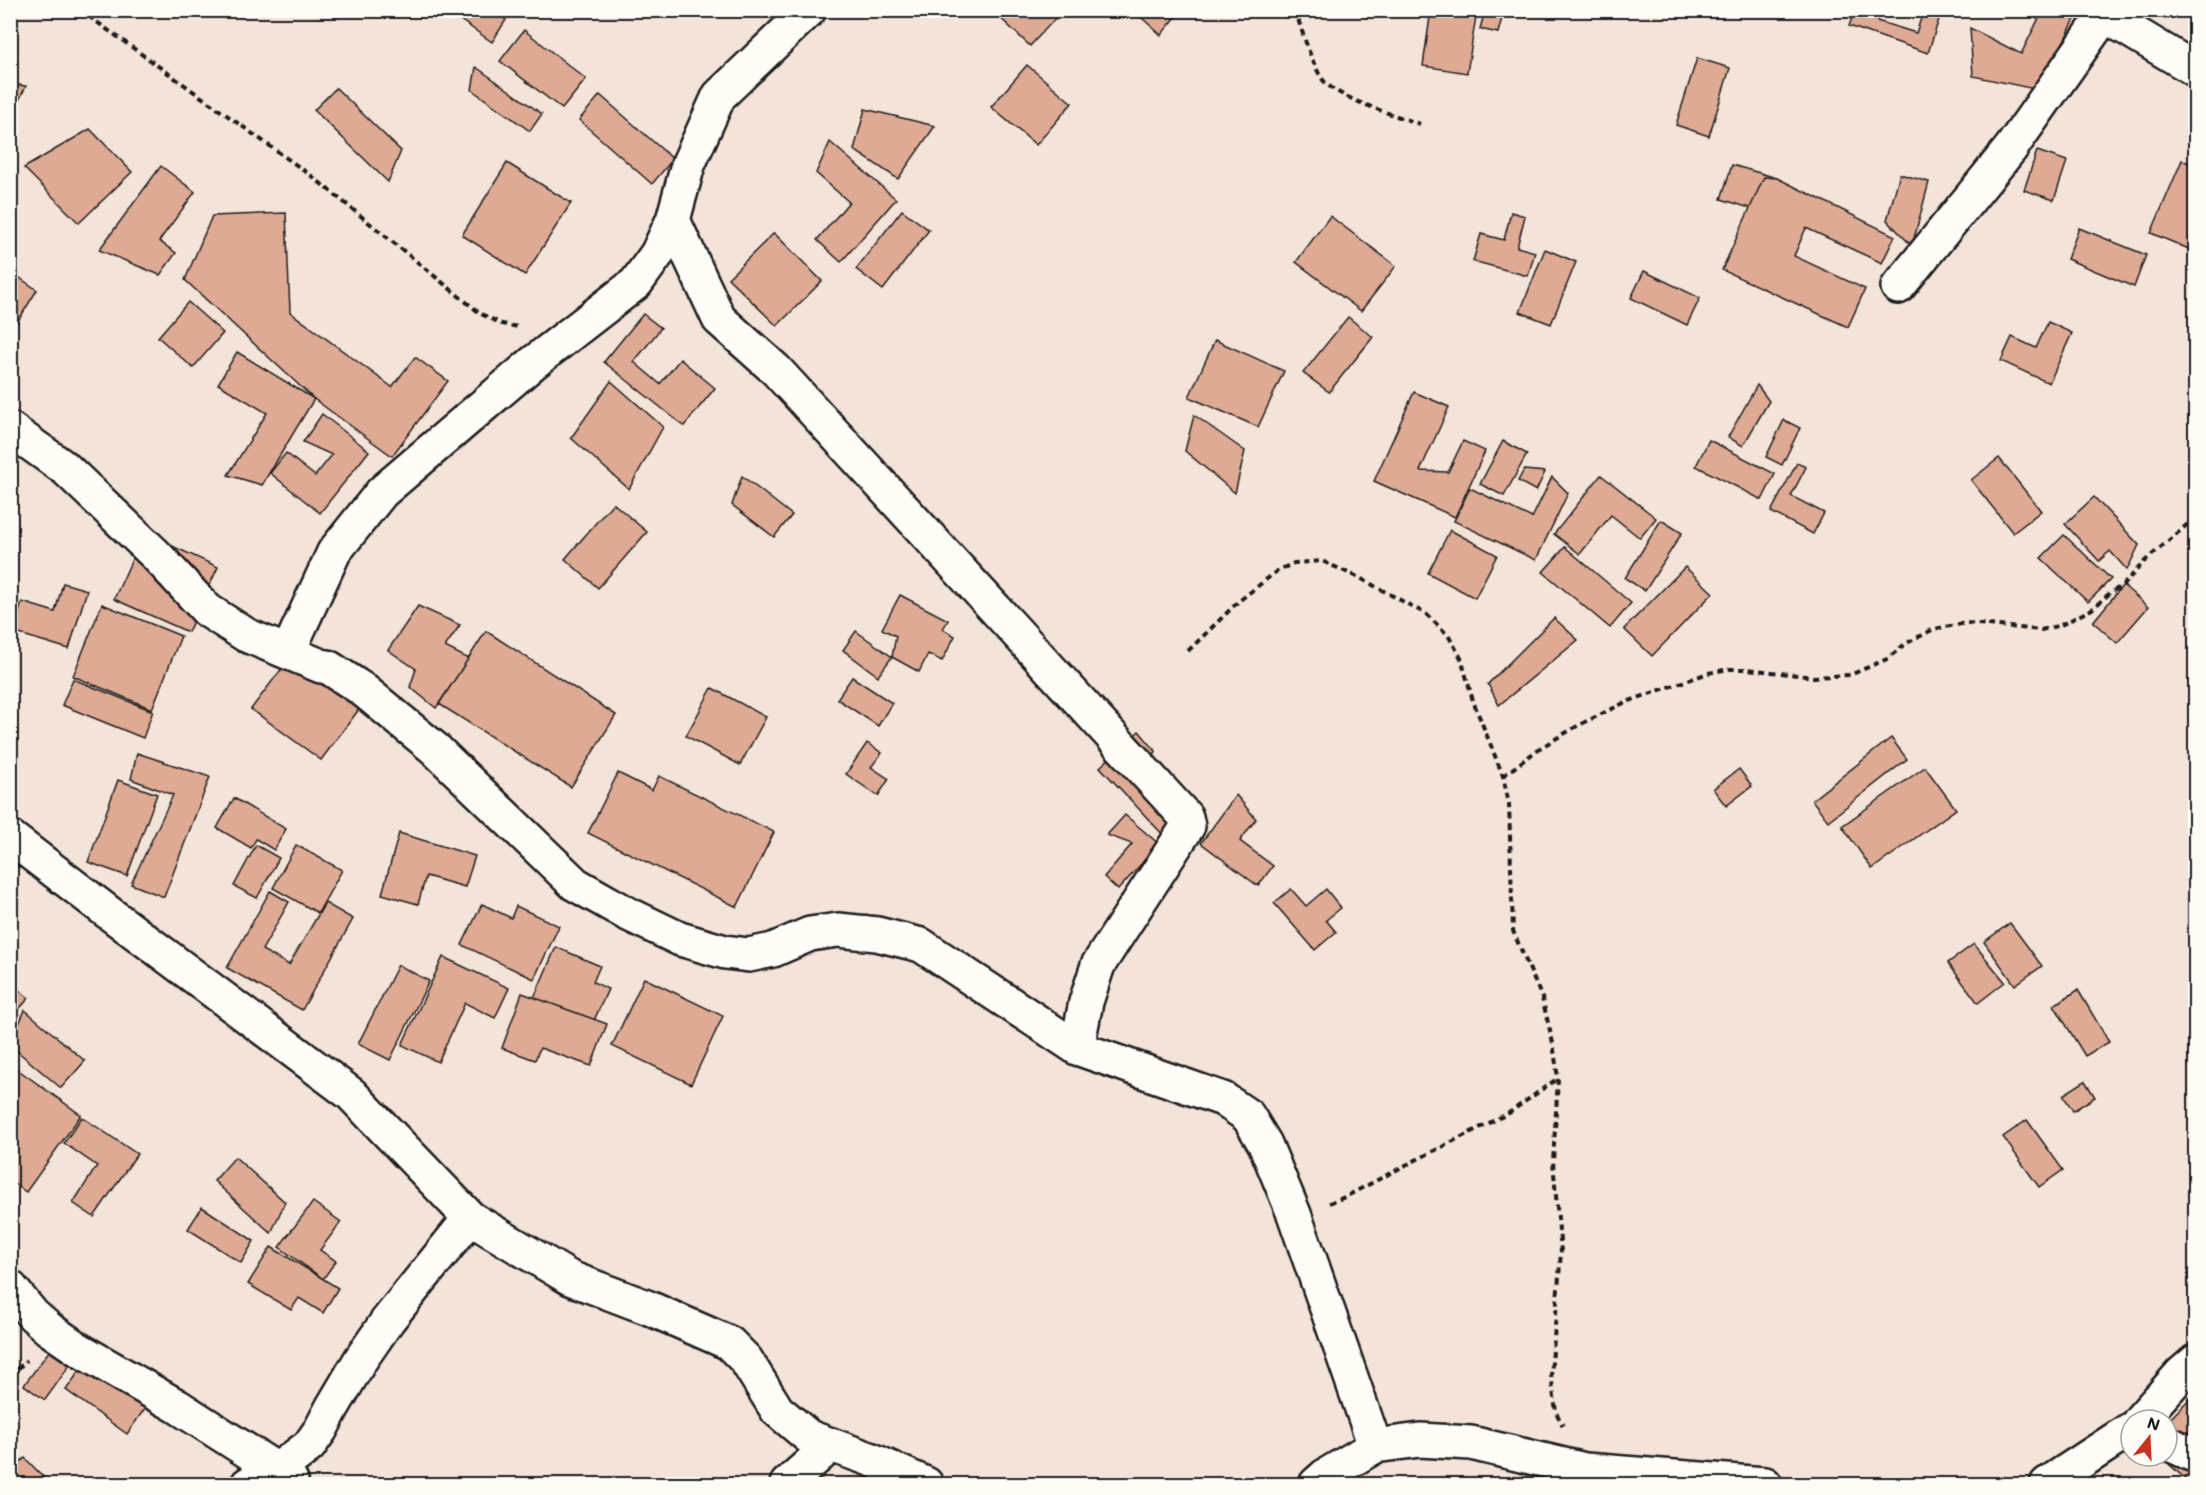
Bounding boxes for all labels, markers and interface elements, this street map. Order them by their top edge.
north arrow [2119,1408,2179,1468]
text: N [2145,1411,2163,1435]

